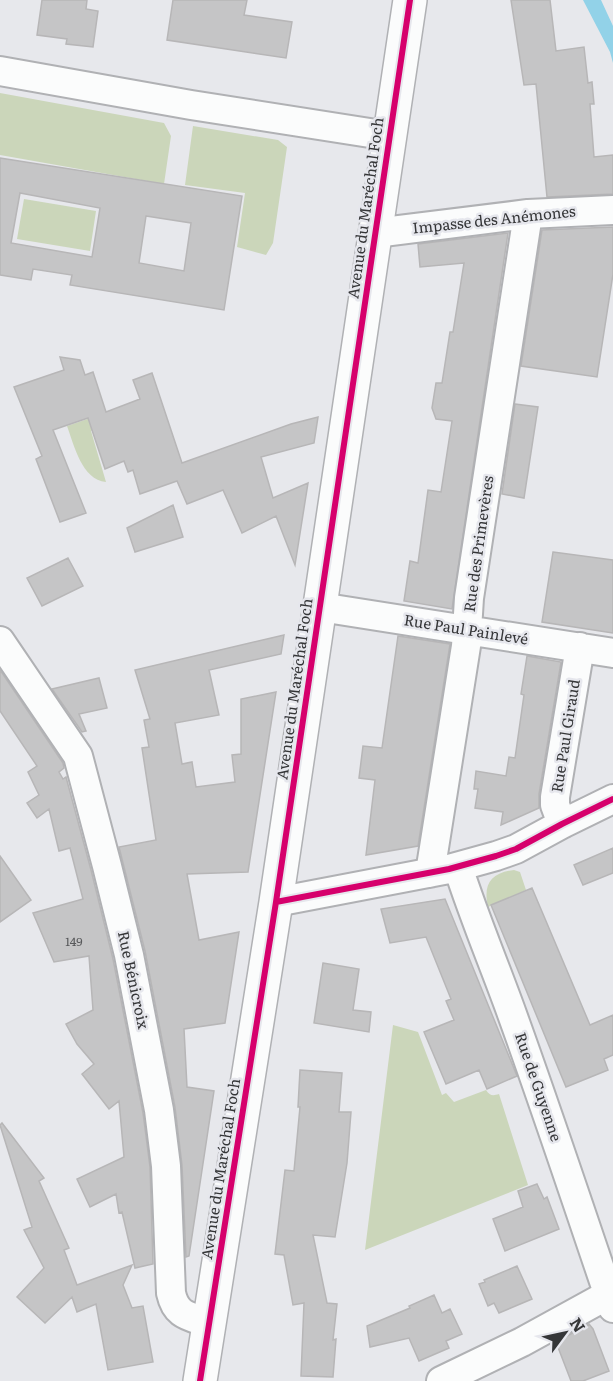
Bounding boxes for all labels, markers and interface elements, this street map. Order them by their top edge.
street label: Avenue du Maréchal Foch [340,116,389,300]
street label: Impasse des Anémones [411,198,577,239]
street label: Rue des Primevères [457,474,498,613]
street label: Avenue du Maréchal Foch [269,597,318,781]
street label: Rue Paul Painlevé [402,607,530,650]
street label: Rue Paul Giraud [544,677,585,794]
street label: Rue Bénicroix [113,929,156,1031]
house number: 149 [65,932,83,950]
street label: Rue de Guyenne [510,1029,569,1144]
street label: Avenue du Maréchal Foch [194,1077,245,1261]
north arrow [535,1303,595,1363]
text: N [565,1312,592,1336]

